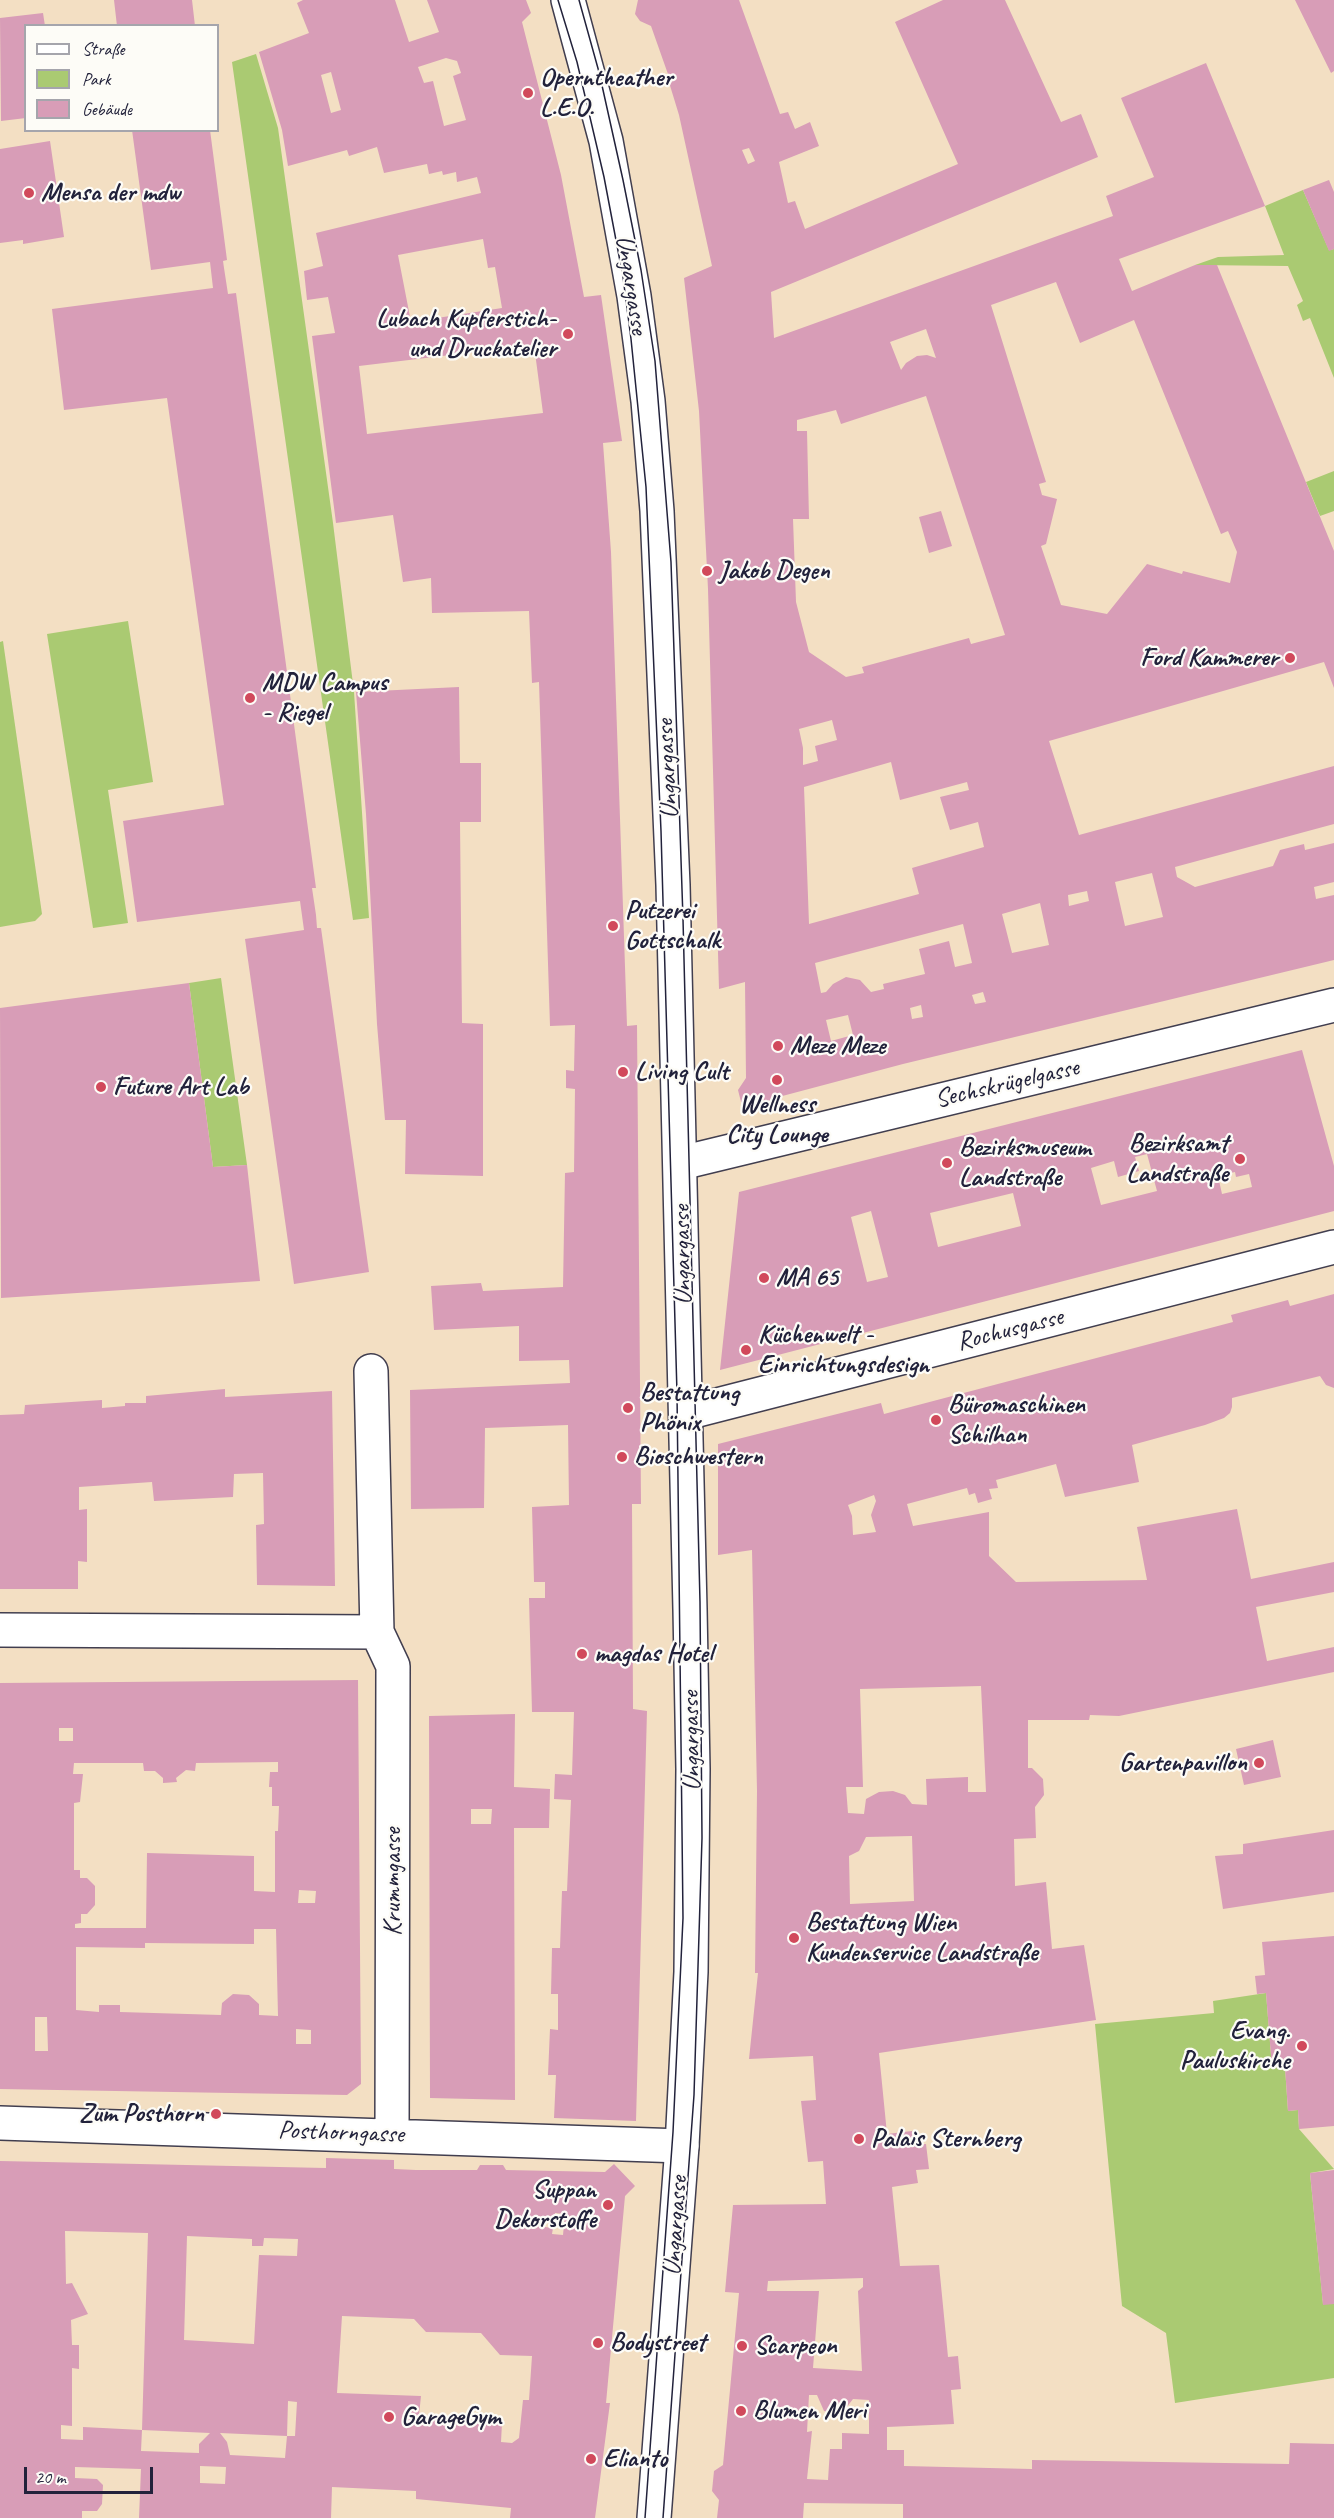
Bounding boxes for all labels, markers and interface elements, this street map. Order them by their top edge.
legend [24,24,219,132]
text: Straße [82,38,124,60]
place label: Operntheather L.E.O. [540,62,672,124]
text: Park [82,68,111,90]
marker: Operntheather L.E.O. [521,86,535,100]
text: Gebäude [82,98,132,120]
place label: Mensa der mdw [41,177,180,209]
marker: Mensa der mdw [22,186,36,200]
street label: Ungargasse [608,233,654,337]
place label: Lubach Kupferstich- und Druckatelier [376,303,556,364]
marker: Lubach Kupferstich- und Druckatelier [561,327,575,341]
place label: Jakob Degen [719,555,830,587]
marker: Jakob Degen [700,564,714,578]
place label: Ford Kammerer [1140,642,1278,674]
marker: Ford Kammerer [1283,651,1297,665]
place label: MDW Campus - Riegel [262,667,387,728]
marker: MDW Campus - Riegel [243,691,257,705]
street label: Ungargasse [650,718,686,820]
place label: Putzerei Gottschalk [625,895,720,957]
marker: Putzerei Gottschalk [606,919,620,933]
place label: Meze Meze [790,1030,885,1062]
marker: Meze Meze [771,1039,785,1053]
street label: Sechskrügelgasse [932,1052,1082,1116]
place label: Living Cult [635,1056,728,1088]
marker: Living Cult [616,1065,630,1079]
place label: Future Art Lab [113,1071,249,1103]
marker: Wellness City Lounge [770,1073,784,1087]
marker: Future Art Lab [94,1080,108,1094]
place label: Wellness City Lounge [726,1089,828,1150]
place label: Bezirksamt Landstraße [1126,1128,1228,1190]
place label: Bezirksmuseum Landstraße [959,1132,1090,1194]
marker: Bezirksamt Landstraße [1233,1152,1247,1166]
marker: Bezirksmuseum Landstraße [940,1156,954,1170]
street label: Ungargasse [667,1205,699,1305]
place label: MA 65 [776,1262,838,1294]
marker: MA 65 [757,1271,771,1285]
street label: Rochusgasse [954,1302,1066,1358]
place label: Küchenwelt - Einrichtungsdesign [758,1319,929,1380]
marker: Küchenwelt - Einrichtungsdesign [739,1343,753,1357]
place label: Bestattung Phönix [640,1377,739,1438]
place label: Büromaschinen Schilhan [948,1389,1085,1450]
marker: Bestattung Phönix [621,1401,635,1415]
marker: Büromaschinen Schilhan [929,1413,943,1427]
place label: Bioschwestern [634,1441,763,1473]
marker: Bioschwestern [615,1450,629,1464]
place label: magdas Hotel [594,1638,713,1670]
marker: magdas Hotel [575,1647,589,1661]
street label: Ungargasse [676,1691,708,1791]
place label: Gartenpavillon [1119,1747,1247,1779]
marker: Gartenpavillon [1252,1756,1266,1770]
street label: Krummgasse [377,1828,409,1936]
place label: Bestattung Wien Kundenservice Landstraße [806,1907,1037,1968]
marker: Bestattung Wien Kundenservice Landstraße [787,1931,801,1945]
place label: Evang. Pauluskirche [1180,2015,1290,2076]
marker: Evang. Pauluskirche [1295,2039,1309,2053]
place label: Zum Posthorn [79,2098,204,2130]
marker: Zum Posthorn [209,2107,223,2121]
street label: Posthorngasse [277,2115,405,2151]
place label: Palais Sternberg [871,2123,1021,2155]
marker: Palais Sternberg [852,2132,866,2146]
place label: Suppan Dekorstoffe [494,2174,596,2236]
street label: Ungargasse [657,2175,695,2277]
marker: Suppan Dekorstoffe [601,2198,615,2212]
place label: Bodystreet [610,2327,705,2359]
place label: Scarpeon [754,2330,837,2362]
marker: Bodystreet [591,2336,605,2350]
marker: Scarpeon [735,2339,749,2353]
place label: Blumen Meri [753,2395,866,2427]
place label: GarageGym [401,2401,500,2433]
marker: Blumen Meri [734,2404,748,2418]
marker: GarageGym [382,2410,396,2424]
place label: Elianto [603,2443,667,2475]
marker: Elianto [584,2452,598,2466]
scale bar [27,2455,156,2493]
text: 20 m [35,2466,66,2488]

